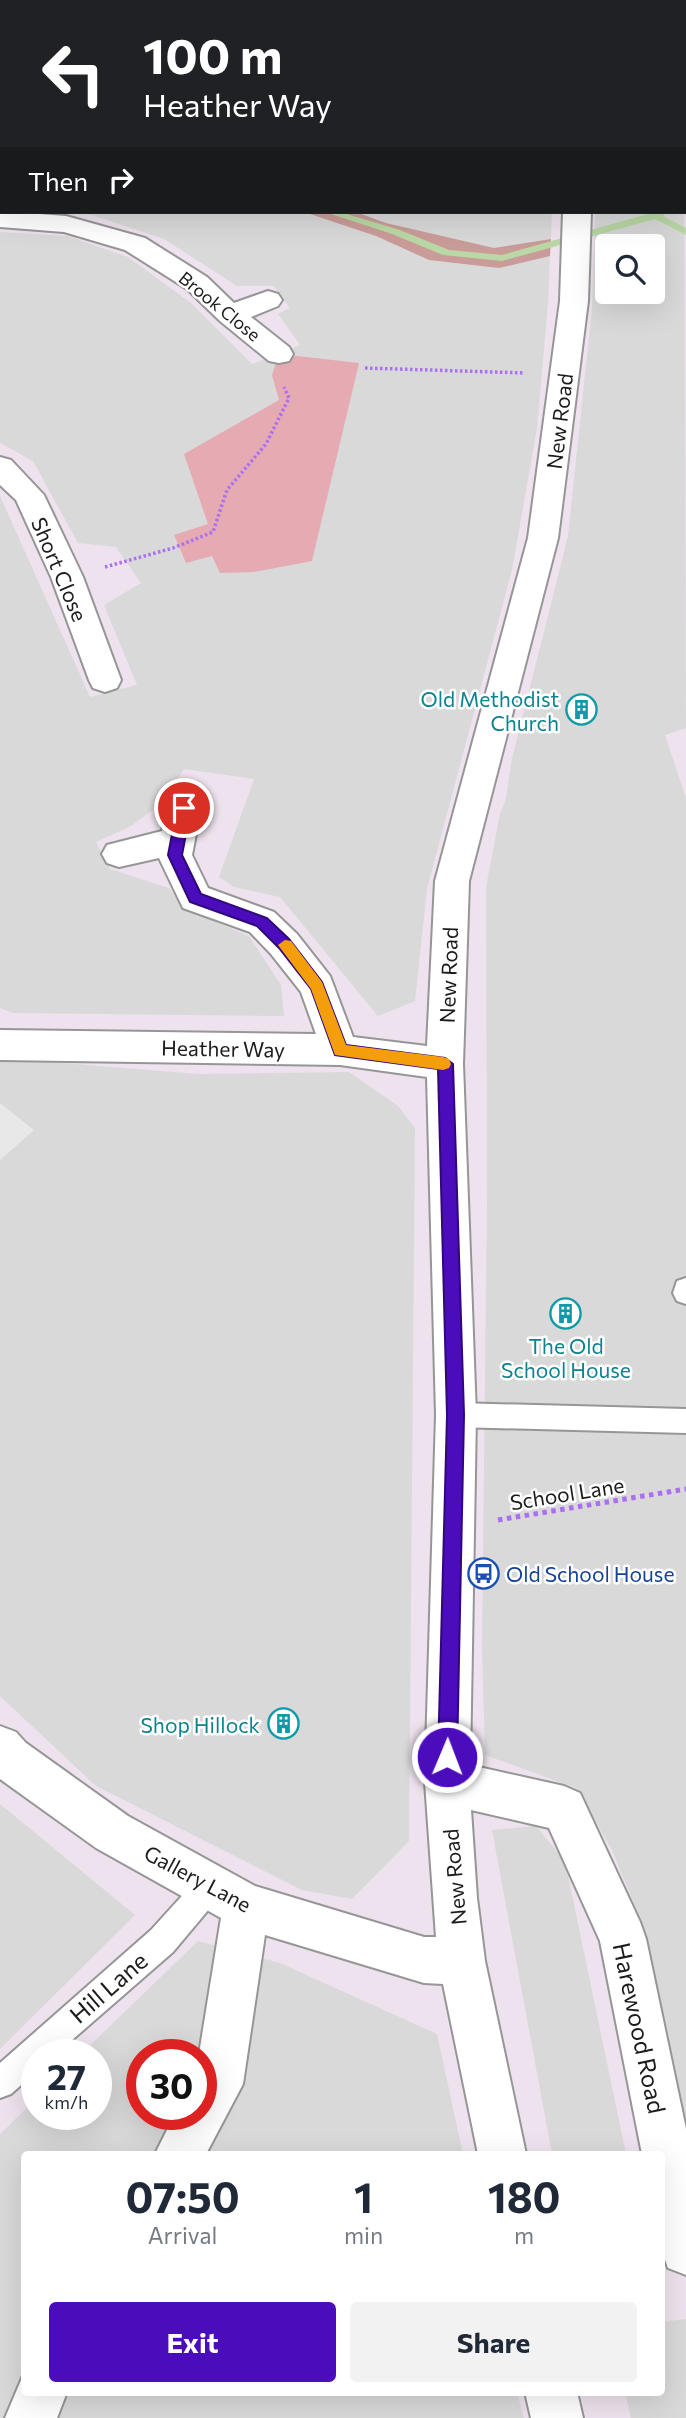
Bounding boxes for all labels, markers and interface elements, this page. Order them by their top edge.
text: 100 m [143,24,282,84]
icon: left [28,28,119,119]
text: Heather Way [143,84,332,124]
icon: right [102,161,140,199]
text: Then [28,165,88,196]
map controls [595,234,665,304]
button: search [595,234,665,304]
street label: Brook Close [175,266,265,346]
street label: New Road [541,372,577,470]
street label: Short Close [27,513,93,625]
place label: Old Methodist Church [421,686,559,735]
building icon: Old Methodist Church [565,693,599,727]
pin [154,778,214,838]
icon: arrive [165,789,203,827]
street label: New Road [434,926,462,1024]
street label: Heather Way [161,1034,285,1062]
building icon: The Old School House [549,1296,583,1330]
place label: The Old School House [501,1333,631,1382]
street label: School Lane [508,1472,626,1514]
bus stop icon: Old School House [466,1556,500,1590]
place label: Old School House [506,1561,674,1586]
building icon: Shop Hillock [266,1707,300,1741]
place label: Shop Hillock [141,1712,260,1737]
position arrow [410,1720,484,1794]
street label: New Road [437,1828,471,1926]
street label: Gallery Lane [140,1839,256,1917]
street label: Harewood Road [608,1940,672,2116]
street label: Hill Lane [63,1945,153,2029]
speed limit sign: 30 [126,2039,217,2130]
text: 27 [47,2054,86,2097]
text: km/h [45,2091,88,2113]
text: 07:50 [125,2170,240,2222]
text: 1 [354,2170,373,2222]
text: 180 [488,2170,561,2222]
text: Arrival [148,2221,217,2249]
text: min [344,2221,383,2249]
text: m [514,2221,534,2249]
button: Exit [49,2302,336,2382]
button: Share [350,2302,637,2382]

